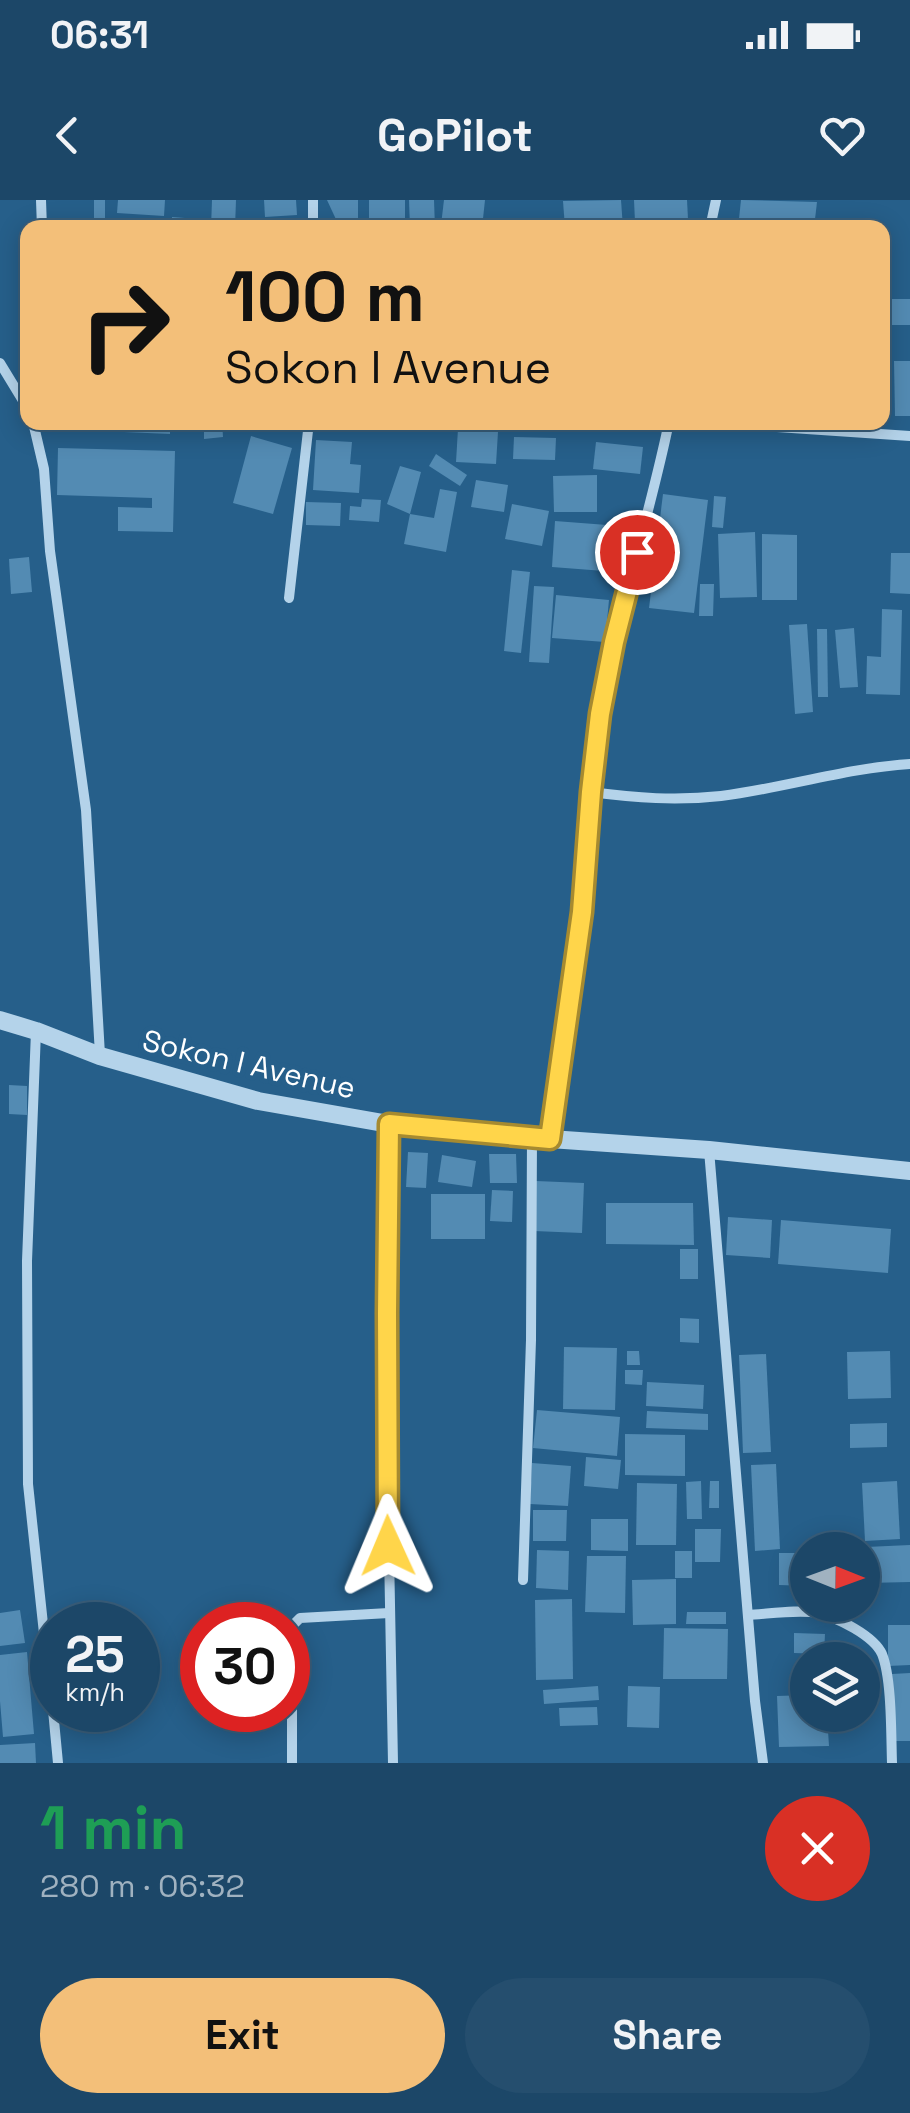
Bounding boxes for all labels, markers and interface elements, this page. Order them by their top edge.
text: 06:31 [50,11,149,59]
text: GoPilot [377,107,533,164]
icon: back [40,108,95,163]
icon: heart [815,108,870,163]
text: 100 m [225,252,425,341]
icon: right [60,260,190,390]
text: Sokon I Avenue [225,339,551,396]
pin [595,510,680,595]
icon: arrive [610,525,665,580]
street label: Sokon I Avenue [139,1021,359,1107]
position arrow [336,1494,440,1598]
north arrow [790,1532,880,1622]
map controls [790,1532,880,1732]
speed limit sign: 30 [180,1602,310,1732]
text: 25 [65,1623,125,1687]
button: layers [790,1642,880,1732]
text: km/h [65,1676,125,1708]
text: 1 min [40,1790,187,1867]
button: close [765,1796,870,1901]
text: 280 m · 06:32 [40,1866,245,1906]
button: Exit [40,1978,445,2093]
button: Share [465,1978,870,2093]

